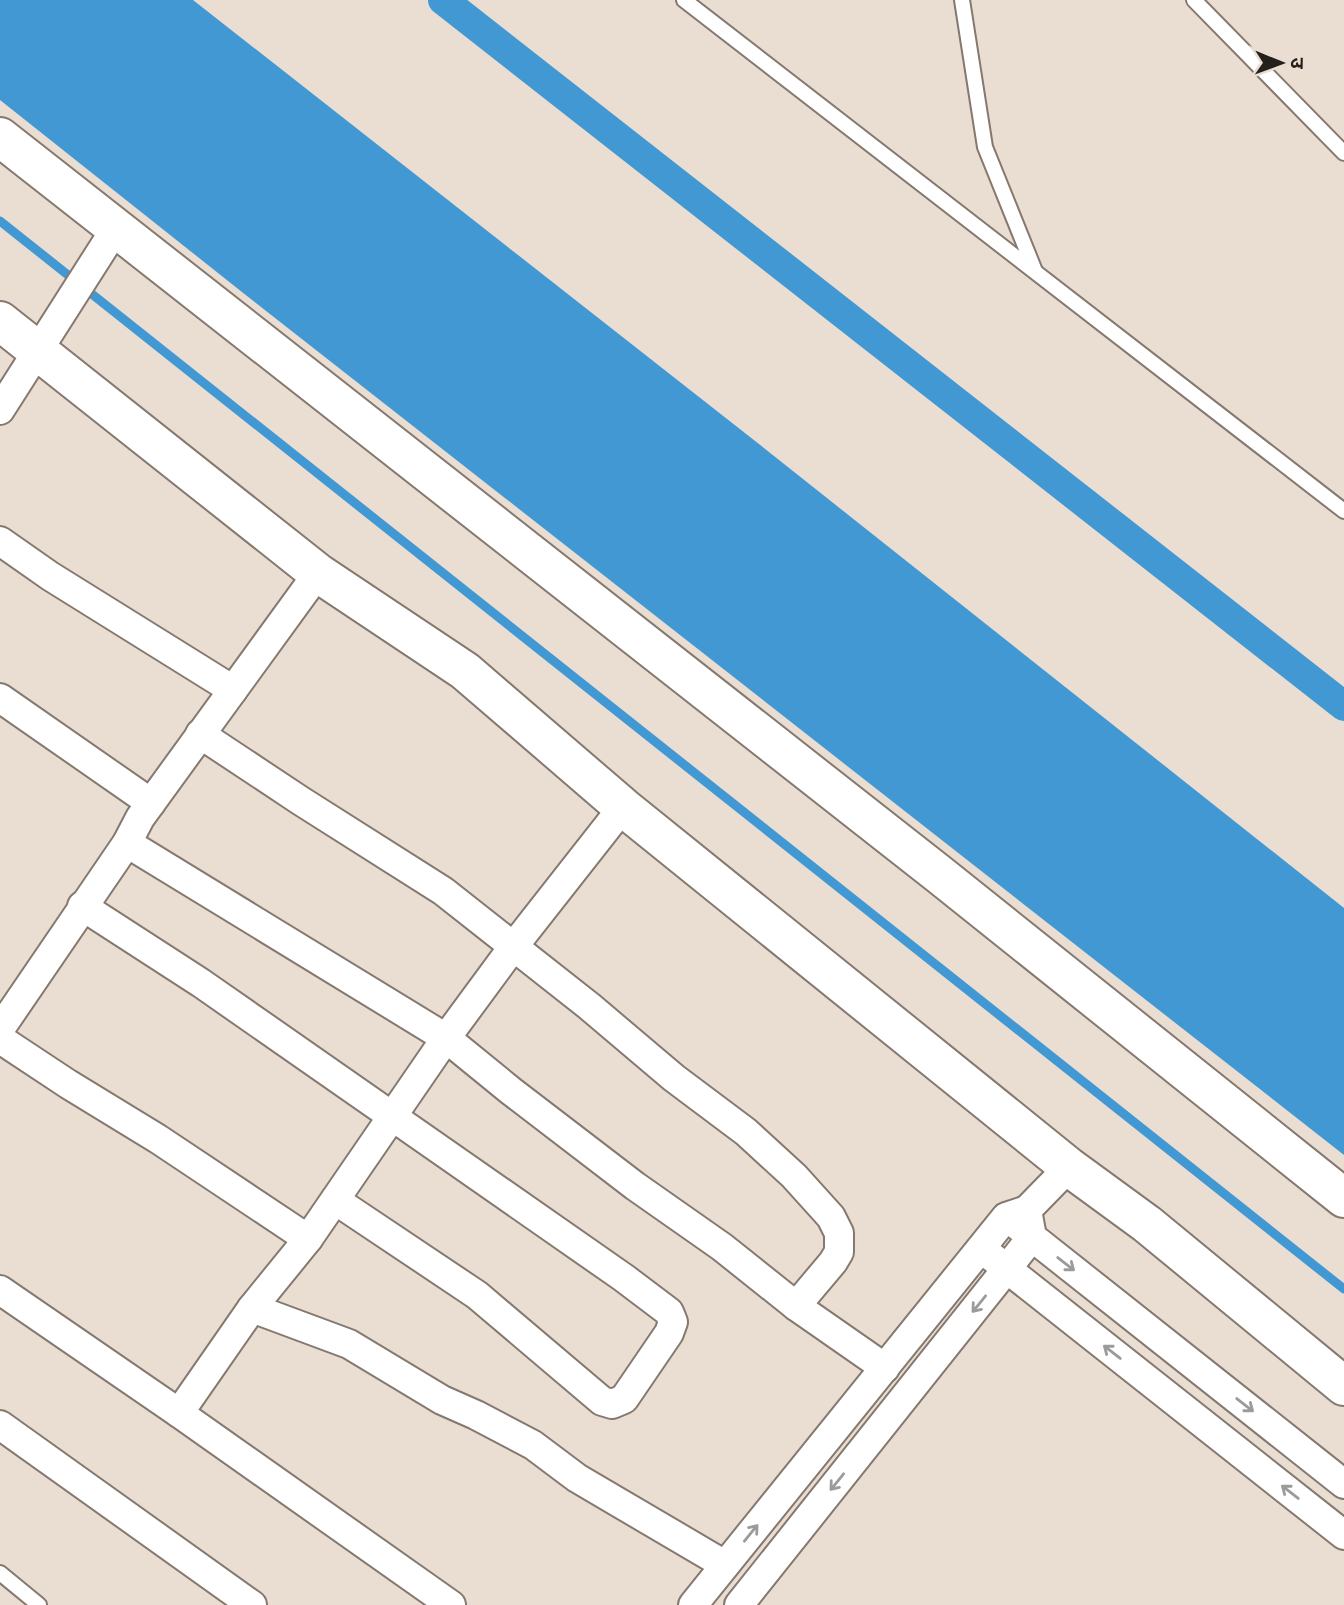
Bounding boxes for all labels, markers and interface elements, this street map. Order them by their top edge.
north arrow [1246,28,1316,98]
text: उ [1286,58,1309,70]
one-way arrow [1057,1257,1075,1272]
one-way arrow [971,1294,986,1312]
one-way arrow [1103,1344,1121,1359]
one-way arrow [1235,1398,1253,1413]
one-way arrow [829,1472,845,1490]
one-way arrow [1282,1485,1300,1500]
one-way arrow [744,1524,759,1542]

